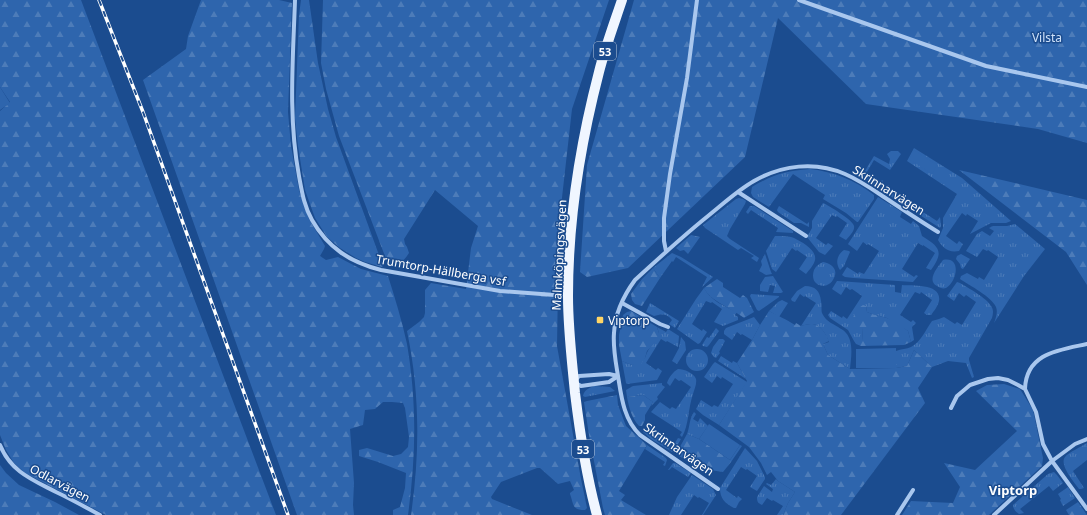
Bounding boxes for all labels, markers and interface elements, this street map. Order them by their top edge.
park label: Vilsta [1032,29,1062,46]
road number: 53 [594,42,616,60]
street label: Skrinnarvägen [850,161,928,219]
street label: Malmköpingsvägen [548,199,570,311]
street label: Trumtorp-Hällberga vsf [375,250,508,290]
place label: Viptorp [608,312,650,329]
marker: Viptorp [595,315,605,325]
street label: Skrinnarvägen [641,419,717,479]
road number: 53 [572,440,594,458]
street label: Odlarvägen [27,460,93,506]
district label: Viptorp [989,481,1037,499]

